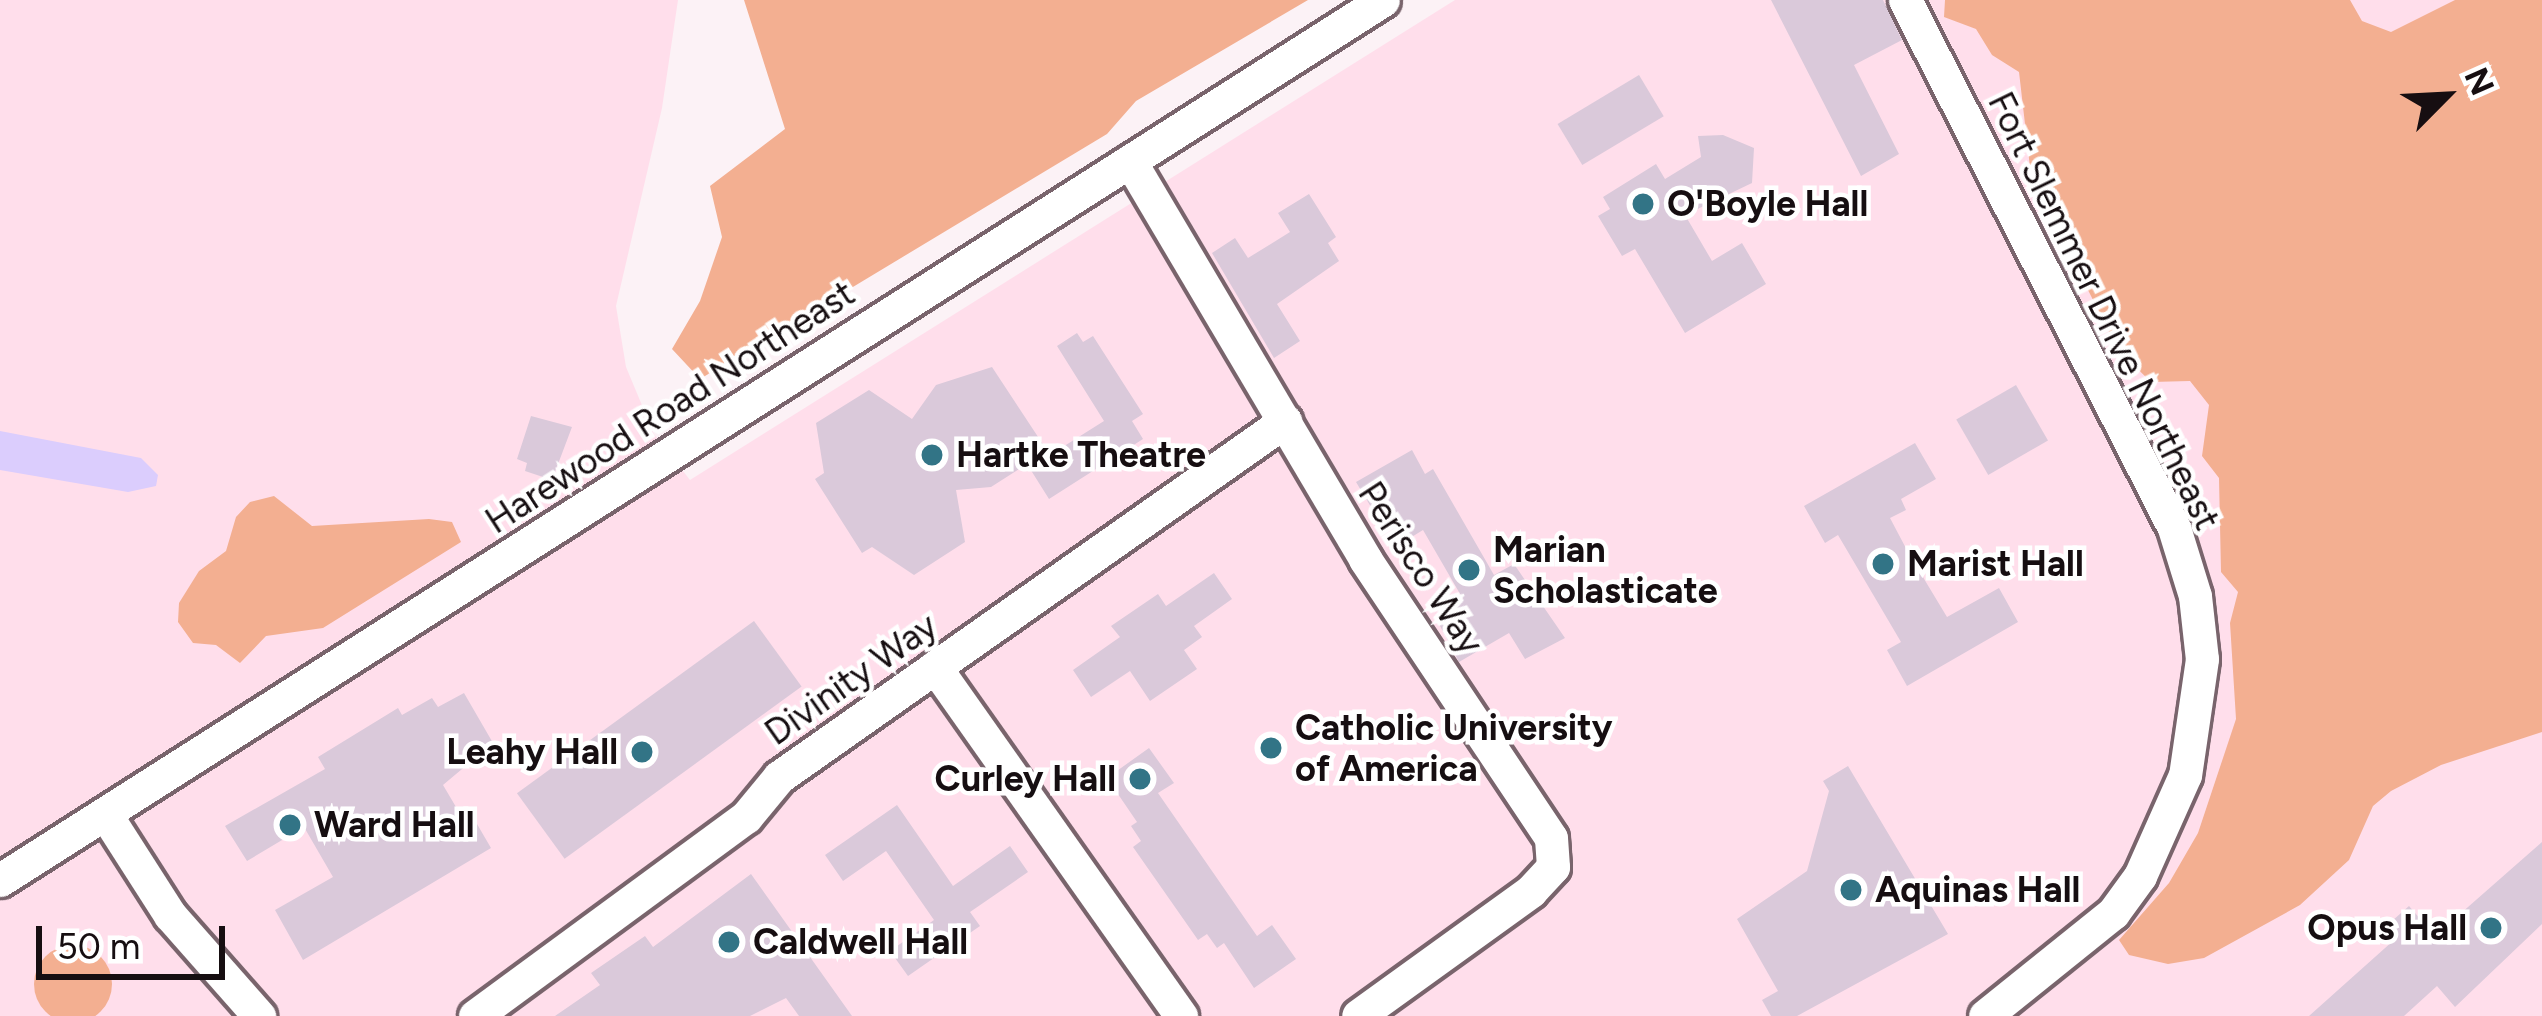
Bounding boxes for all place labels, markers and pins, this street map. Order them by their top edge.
place label: O'Boyle Hall [1667,182,1868,226]
marker: O'Boyle Hall [1630,191,1656,217]
place label: Hartke Theatre [956,433,1206,477]
marker: Hartke Theatre [919,442,945,468]
place label: Marian Scholasticate [1493,527,1718,612]
place label: Marist Hall [1907,542,2084,586]
marker: Marist Hall [1870,551,1896,577]
marker: Marian Scholasticate [1456,557,1482,583]
place label: Catholic University of America [1295,705,1612,790]
place label: Leahy Hall [446,730,618,774]
marker: Catholic University of America [1258,735,1284,761]
marker: Leahy Hall [629,739,655,765]
place label: Curley Hall [935,757,1116,801]
marker: Curley Hall [1127,766,1153,792]
place label: Ward Hall [314,803,475,847]
marker: Ward Hall [277,812,303,838]
place label: Aquinas Hall [1875,868,2080,912]
marker: Aquinas Hall [1838,877,1864,903]
place label: Opus Hall [2307,906,2467,950]
marker: Opus Hall [2478,915,2504,941]
place label: Caldwell Hall [753,920,968,964]
marker: Caldwell Hall [716,929,742,955]

